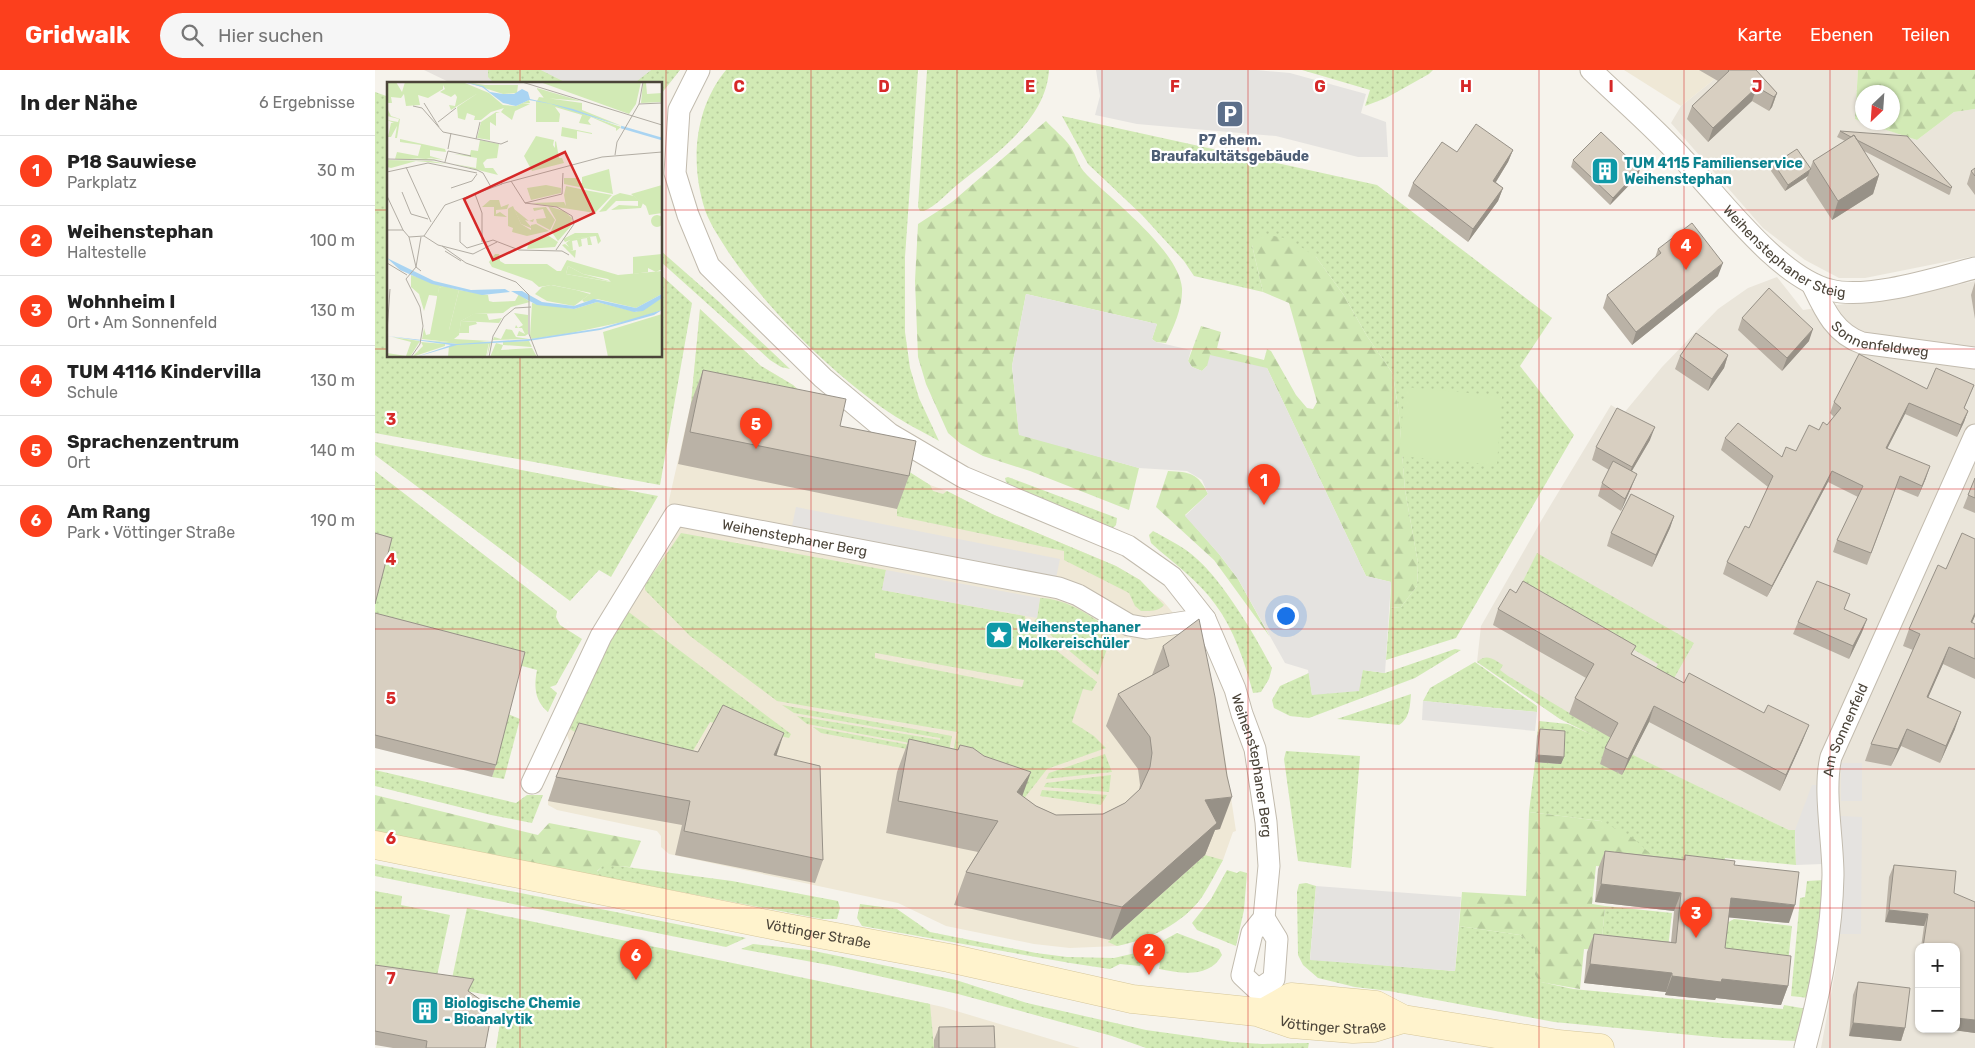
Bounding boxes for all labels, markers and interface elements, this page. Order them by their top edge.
search box [160,13,510,58]
text: Gridwalk [25,21,130,49]
icon: search [178,21,206,49]
text: Hier suchen [218,24,324,47]
text: Karte [1737,24,1782,46]
text: Ebenen [1810,24,1874,46]
text: Teilen [1902,24,1950,46]
text: C [733,77,745,96]
text: D [878,77,890,96]
text: E [1025,77,1035,96]
text: F [1170,77,1180,96]
text: G [1314,77,1326,96]
text: H [1460,77,1472,96]
text: I [1608,77,1614,96]
text: J [1752,77,1762,96]
inset map [387,82,663,358]
north arrow [1855,85,1900,130]
text: In der Nähe [20,90,138,115]
text: 6 Ergebnisse [259,93,355,112]
parking icon: P7 ehem. Braufakultätsgebäude [1215,99,1245,129]
place label: P7 ehem. Braufakultätsgebäude [1151,132,1309,165]
text: P18 Sauwiese [67,150,197,173]
place label: TUM 4115 Familienservice Weihenstephan [1624,155,1803,188]
building icon: TUM 4115 Familienservice Weihenstephan [1590,156,1620,186]
text: 1 [32,161,40,180]
text: 30 m [317,161,355,180]
text: Parkplatz [67,173,137,192]
street label: Weihenstephaner Steig [1719,202,1846,301]
text: Weihenstephan [67,220,213,243]
pin: 4 [1670,229,1702,270]
text: 2 [31,231,41,250]
text: 100 m [310,231,355,250]
text: Haltestelle [67,243,146,262]
text: Wohnheim I [67,290,175,313]
text: 3 [31,301,41,320]
text: 130 m [310,301,355,320]
text: Ort · Am Sonnenfeld [67,313,217,332]
street label: Sonnenfeldweg [1827,318,1930,361]
text: TUM 4116 Kindervilla [67,360,261,383]
text: 4 [31,371,41,390]
text: 130 m [310,371,355,390]
text: Schule [67,383,118,402]
pin: 5 [740,408,772,449]
text: 3 [386,410,396,429]
text: Sprachenzentrum [67,430,239,453]
text: 5 [31,441,41,460]
text: 140 m [310,441,355,460]
text: Ort [67,453,90,472]
pin: 1 [1248,464,1280,505]
text: Am Rang [67,500,151,523]
text: 6 [31,511,41,530]
text: 190 m [310,511,355,530]
street label: Weihenstephaner Berg [720,516,869,560]
text: Park · Vöttinger Straße [67,523,235,542]
text: 4 [386,550,397,569]
your location [1273,603,1299,629]
place label: Weihenstephaner Molkereischüler [1018,619,1141,652]
place icon: Weihenstephaner Molkereischüler [984,620,1014,650]
street label: Am Sonnenfeld [1820,681,1872,778]
text: 5 [386,689,396,708]
street label: Weihenstephaner Berg [1228,692,1275,838]
text: 6 [386,829,396,848]
pin: 3 [1680,897,1712,938]
street label: Vöttinger Straße [764,916,873,952]
pin: 2 [1133,934,1165,975]
pin: 6 [620,939,652,980]
map controls [1915,943,1960,1033]
button: + [1915,943,1960,988]
text: 7 [386,969,396,988]
button: − [1915,988,1960,1033]
place label: Biologische Chemie - Bioanalytik [444,995,581,1028]
building icon: Biologische Chemie - Bioanalytik [410,996,440,1026]
street label: Vöttinger Straße [1277,1012,1388,1038]

